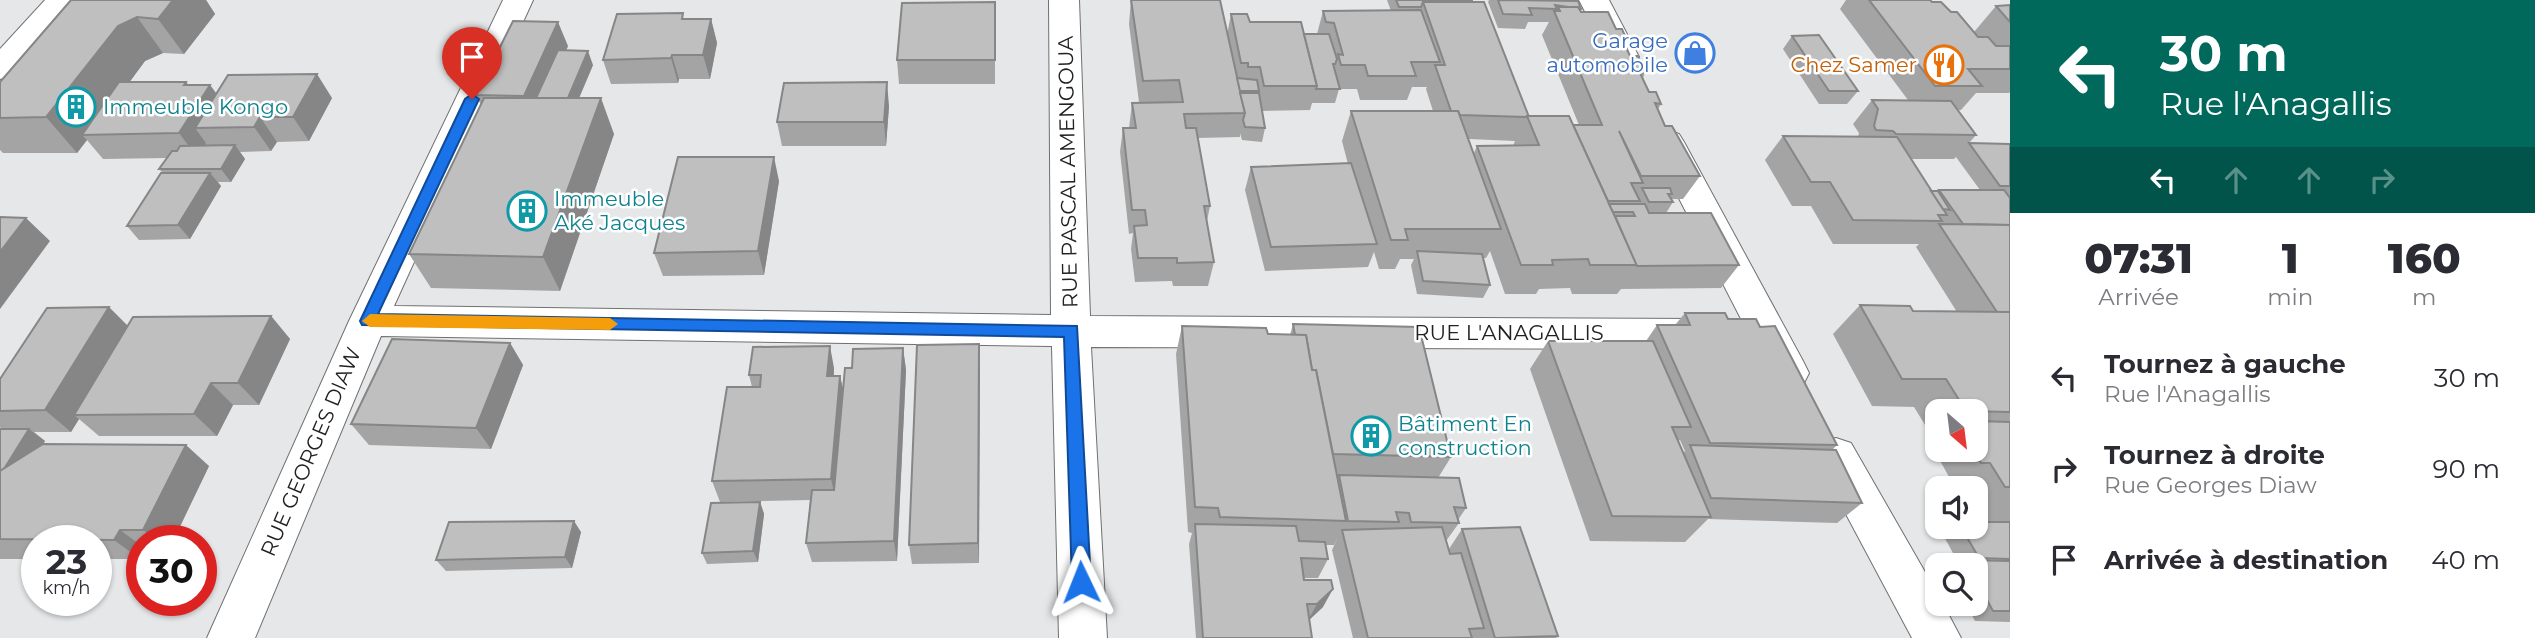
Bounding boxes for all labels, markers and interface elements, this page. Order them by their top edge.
text: 30 m [2160,24,2288,83]
pin [442,27,502,99]
place label: Garage automobile [1547,28,1668,77]
icon: left [2045,28,2136,119]
shop icon: Garage automobile [1674,32,1716,74]
street label: RUE PASCAL AMENGOUA [1053,35,1082,308]
icon: arrive [453,38,491,76]
restaurant icon: Chez Samer [1923,44,1965,86]
place label: Chez Samer [1790,52,1917,77]
text: Rue l'Anagallis [2160,84,2392,123]
building icon: Immeuble Kongo [55,86,97,128]
place label: Immeuble Kongo [103,94,288,119]
icon: left [2144,161,2182,199]
icon: ahead [2217,161,2255,199]
icon: ahead [2290,161,2328,199]
icon: right [2363,161,2401,199]
place label: Immeuble Aké Jacques [554,186,685,235]
building icon: Immeuble Aké Jacques [506,190,548,232]
text: 07:31 [2084,232,2193,284]
text: 1 [2282,232,2299,284]
text: 160 [2388,232,2461,284]
text: Arrivée [2098,283,2179,311]
text: min [2267,283,2313,311]
text: m [2412,283,2436,311]
street label: RUE L'ANAGALLIS [1414,320,1604,345]
street label: RUE GEORGES DIAW [255,344,366,560]
text: Tournez à gauche [2104,348,2346,380]
icon: left [2045,359,2083,397]
text: 30 m [2434,362,2500,394]
text: Rue l'Anagallis [2104,380,2271,408]
north arrow [1925,399,1988,462]
map controls [1925,399,1988,616]
place label: Bâtiment En construction [1398,411,1532,460]
building icon: Bâtiment En construction [1350,415,1392,457]
text: Tournez à droite [2104,439,2325,471]
icon: right [2045,450,2083,488]
text: 90 m [2433,453,2500,485]
text: Rue Georges Diaw [2104,471,2317,499]
button: sound [1925,476,1988,539]
speed limit sign: 30 [126,525,217,616]
text: 23 [46,540,87,583]
icon: arrive [2045,541,2083,579]
text: Arrivée à destination [2104,544,2388,576]
text: 40 m [2431,544,2500,576]
position arrow [1044,545,1118,619]
button: search [1925,553,1988,616]
text: km/h [42,577,91,599]

